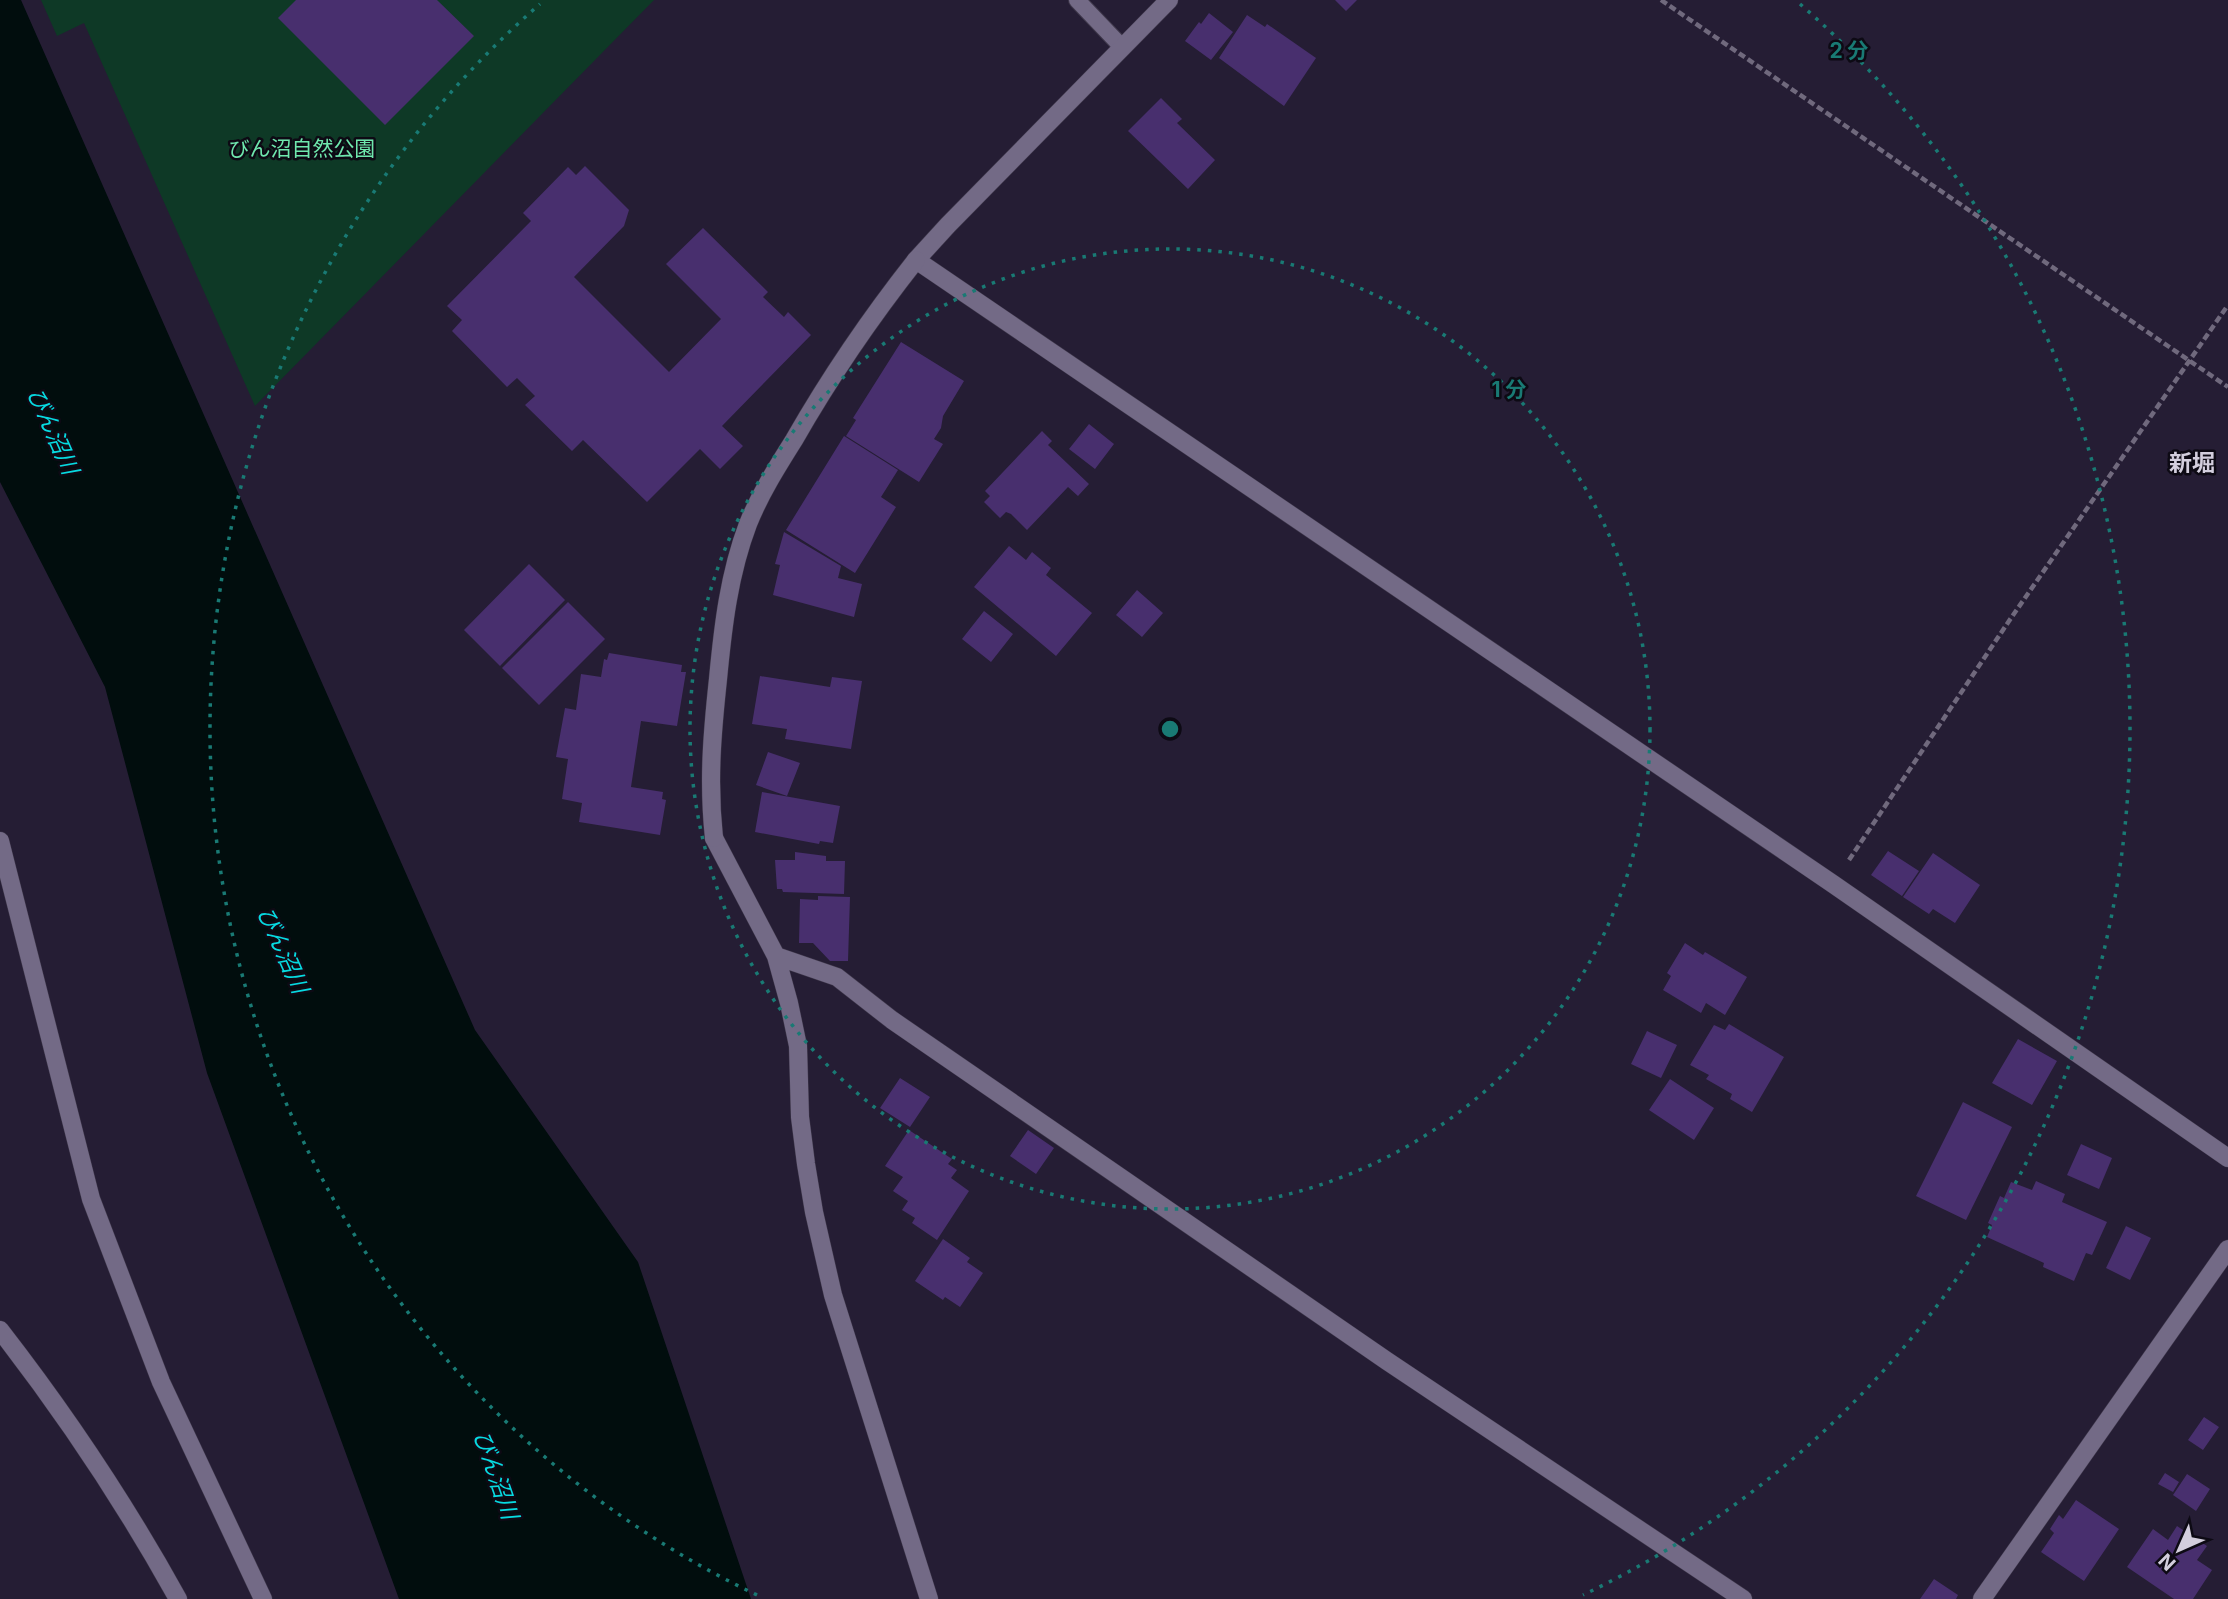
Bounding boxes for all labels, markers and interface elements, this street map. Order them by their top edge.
text: 2 分 [1829,38,1869,63]
park label: びん沼自然公園 [229,136,376,161]
text: 1 分 [1491,377,1527,402]
water label: びん沼川 [22,383,86,481]
district label: 新堀 [2169,449,2215,477]
centre of rings [1158,717,1182,741]
water label: びん沼川 [252,902,316,1000]
water label: びん沼川 [468,1427,525,1526]
north arrow [2144,1515,2214,1585]
text: N [2154,1548,2181,1575]

